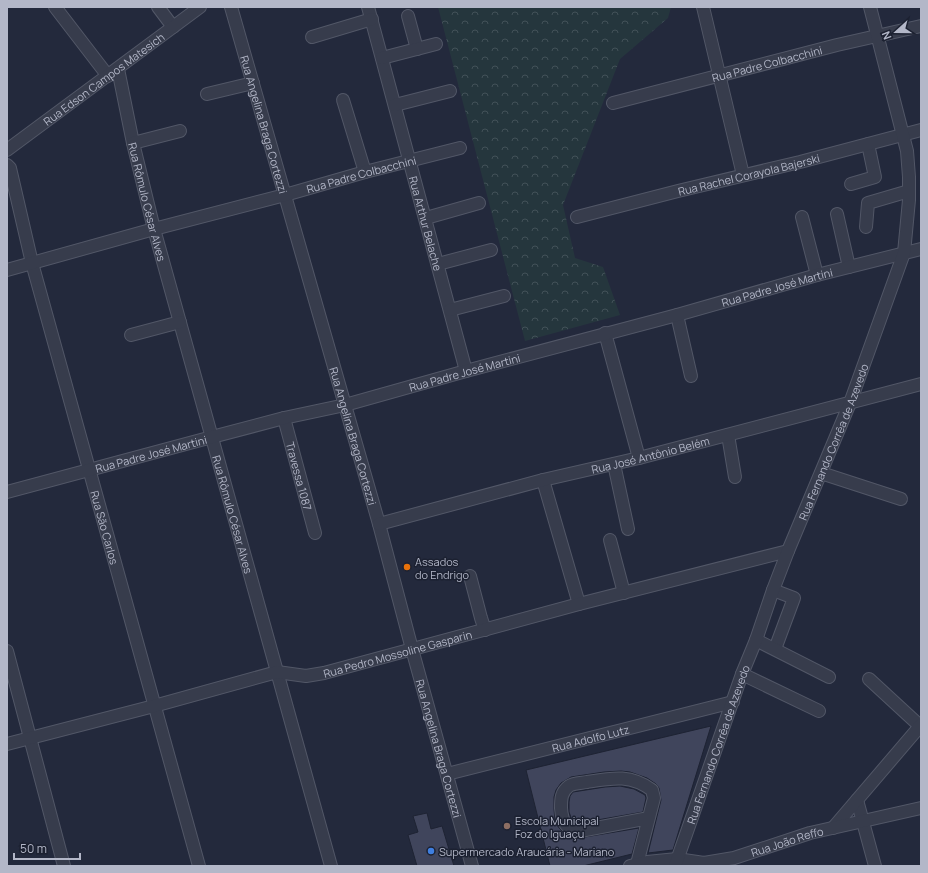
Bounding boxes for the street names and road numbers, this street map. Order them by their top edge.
street label: Rua Edson Campos Matesich [40,29,167,128]
street label: Rua Padre Colbacchini [710,42,824,85]
street label: Rua Angelina Braga Cortezzi [238,53,291,195]
street label: Rua Rômulo César Alves [126,141,170,263]
street label: Rua Rachel Corayola Bajerski [676,150,821,198]
street label: Rua Padre Colbacchini [304,152,418,196]
street label: Rua Arthur Belache [406,174,446,273]
street label: Rua Padre José Martini [720,264,834,309]
street label: Rua Padre José Martini [407,349,522,394]
street label: Rua Fernando Corrêa de Azevedo [794,361,871,522]
street label: Rua Angelina Braga Cortezzi [327,365,381,507]
street label: Rua Padre José Martini [94,431,208,476]
street label: Rua José Antônio Belém [590,432,711,476]
street label: Travessa 1087 [283,440,316,512]
street label: Rua Rômulo César Alves [210,453,257,575]
street label: Rua São Carlos [88,489,123,566]
street label: Rua Pedro Mossoline Gasparin [321,626,473,680]
street label: Rua Fernando Corrêa de Azevedo [683,662,753,826]
street label: Rua Angelina Braga Cortezzi [413,677,466,819]
street label: Rua Adolfo Lutz [550,721,631,755]
street label: Rua João Reffo [749,823,825,859]

